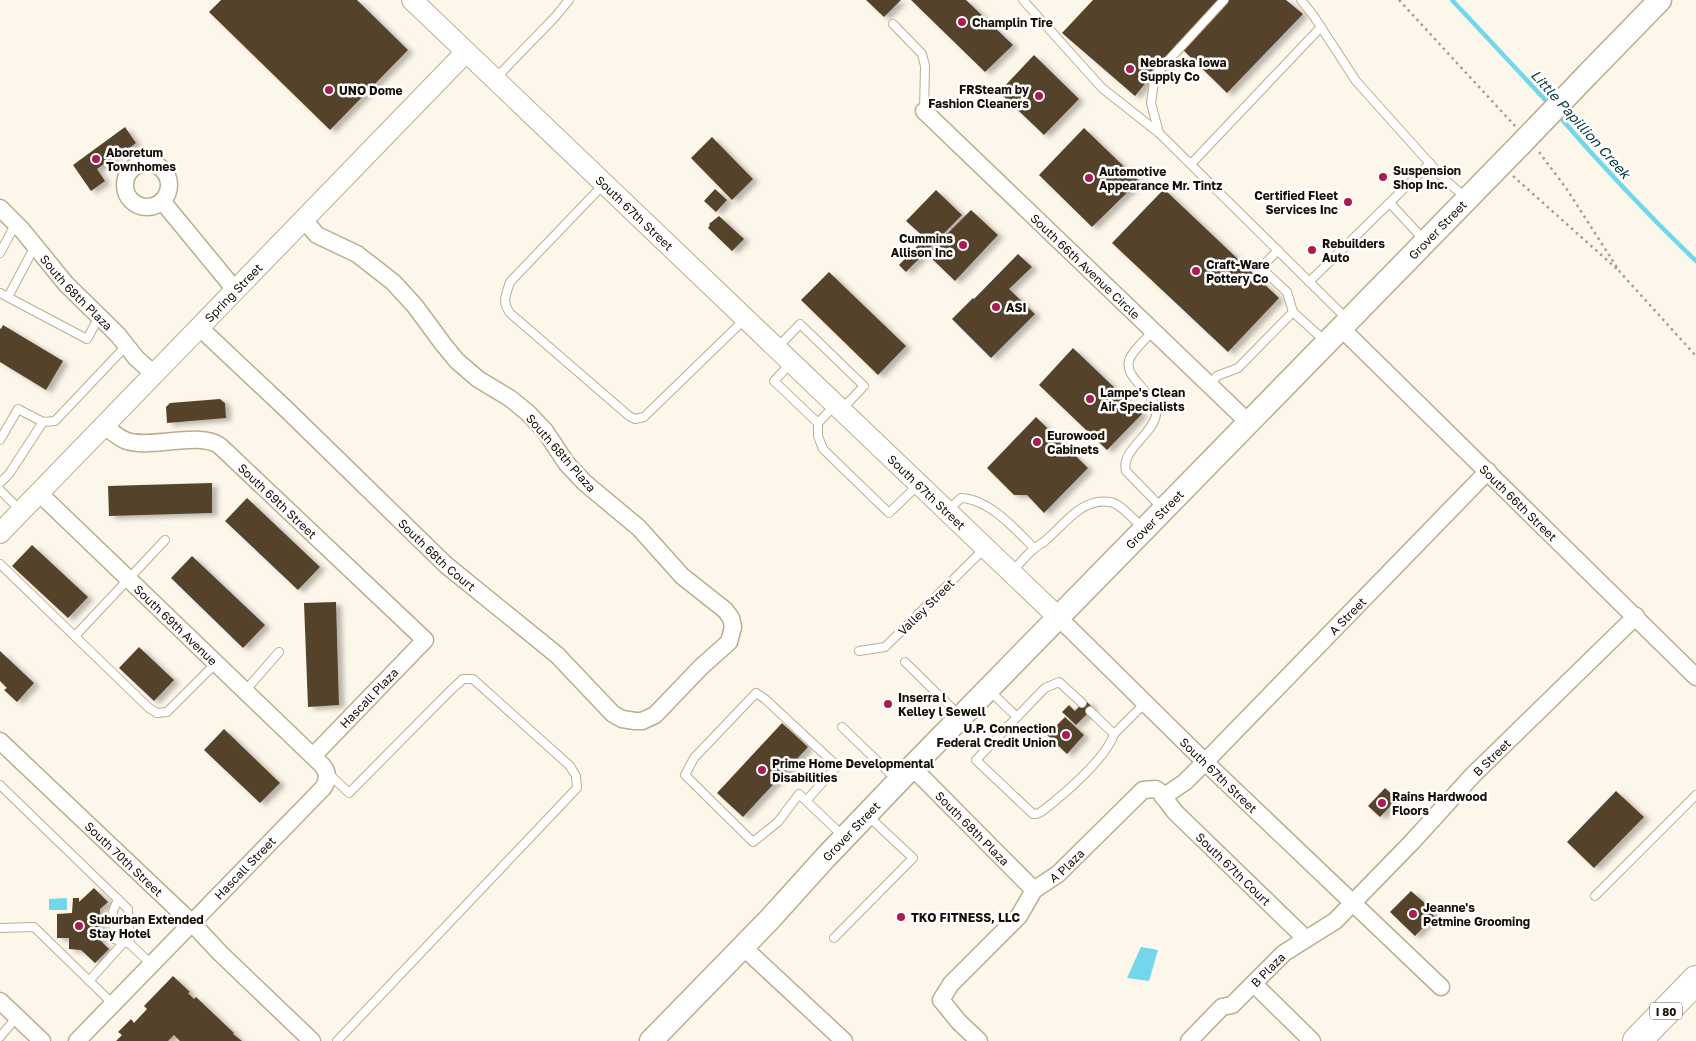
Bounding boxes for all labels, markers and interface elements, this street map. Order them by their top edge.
place label: Champlin Tire [972,15,1053,30]
marker: Champlin Tire [956,16,968,28]
place label: Nebraska Iowa Supply Co [1140,55,1226,84]
marker: Nebraska Iowa Supply Co [1124,63,1136,75]
water label: Little Papillion Creek [1528,66,1636,183]
place label: FRSteam by Fashion Cleaners [928,82,1030,111]
place label: UNO Dome [339,83,402,98]
marker: UNO Dome [323,84,335,96]
marker: FRSteam by Fashion Cleaners [1033,90,1045,102]
place label: Aboretum Townhomes [106,145,176,174]
marker: Aboretum Townhomes [90,153,102,165]
place label: Suspension Shop Inc. [1393,163,1461,192]
place label: Automotive Appearance Mr. Tintz [1099,164,1222,193]
marker: Suspension Shop Inc. [1377,171,1389,183]
street label: South 67th Street [593,172,677,253]
marker: Automotive Appearance Mr. Tintz [1083,172,1095,184]
place label: Certified Fleet Services Inc [1254,188,1338,217]
marker: Certified Fleet Services Inc [1342,196,1354,208]
street label: Grover Street [1405,197,1470,262]
street label: South 66th Avenue Circle [1028,210,1143,322]
place label: Cummins Allison Inc [891,231,953,260]
place label: Rebuilders Auto [1322,236,1385,265]
marker: Cummins Allison Inc [957,239,969,251]
marker: Rebuilders Auto [1306,244,1318,256]
street label: South 68th Plaza [37,251,116,333]
place label: Craft-Ware Pottery Co [1206,257,1270,286]
street label: Spring Street [201,260,265,325]
marker: Craft-Ware Pottery Co [1190,265,1202,277]
place label: ASI [1006,300,1027,315]
marker: ASI [990,301,1002,313]
place label: Lampe's Clean Air Specialists [1100,385,1185,414]
marker: Lampe's Clean Air Specialists [1084,393,1096,405]
street label: South 68th Plaza [523,411,599,495]
place label: Eurowood Cabinets [1047,428,1105,457]
marker: Eurowood Cabinets [1031,436,1043,448]
street label: South 67th Street [885,451,969,533]
street label: South 69th Street [235,460,320,541]
street label: South 66th Street [1477,461,1561,544]
street label: Grover Street [1122,486,1187,552]
street label: South 68th Court [395,515,479,594]
street label: Valley Street [895,576,957,638]
street label: South 69th Avenue [131,581,221,668]
street label: A Street [1326,594,1369,638]
street label: Hascall Plaza [337,665,401,731]
place label: Inserra l Kelley l Sewell [898,690,986,719]
marker: Inserra l Kelley l Sewell [882,698,894,710]
place label: U.P. Connection Federal Credit Union [937,721,1056,750]
marker: U.P. Connection Federal Credit Union [1060,729,1072,741]
street label: South 67th Street [1177,734,1261,816]
street label: B Street [1470,735,1513,779]
place label: Prime Home Developmental Disabilities [772,756,934,785]
marker: Prime Home Developmental Disabilities [756,764,768,776]
street label: South 68th Plaza [933,788,1013,868]
place label: Rains Hardwood Floors [1392,789,1487,818]
marker: Rains Hardwood Floors [1376,797,1388,809]
street label: Grover Street [819,798,883,864]
street label: South 70th Street [82,818,166,899]
street label: South 67th Court [1193,829,1274,909]
street label: Hascall Street [211,833,279,903]
street label: A Plaza [1046,845,1087,885]
place label: Jeanne's Petmine Grooming [1423,900,1530,929]
marker: Jeanne's Petmine Grooming [1407,908,1419,920]
place label: TKO FITNESS, LLC [911,910,1021,925]
marker: TKO FITNESS, LLC [895,911,907,923]
place label: Suburban Extended Stay Hotel [89,912,204,941]
marker: Suburban Extended Stay Hotel [73,920,85,932]
street label: B Plaza [1247,949,1288,990]
road number: I 80 [1650,1002,1682,1019]

